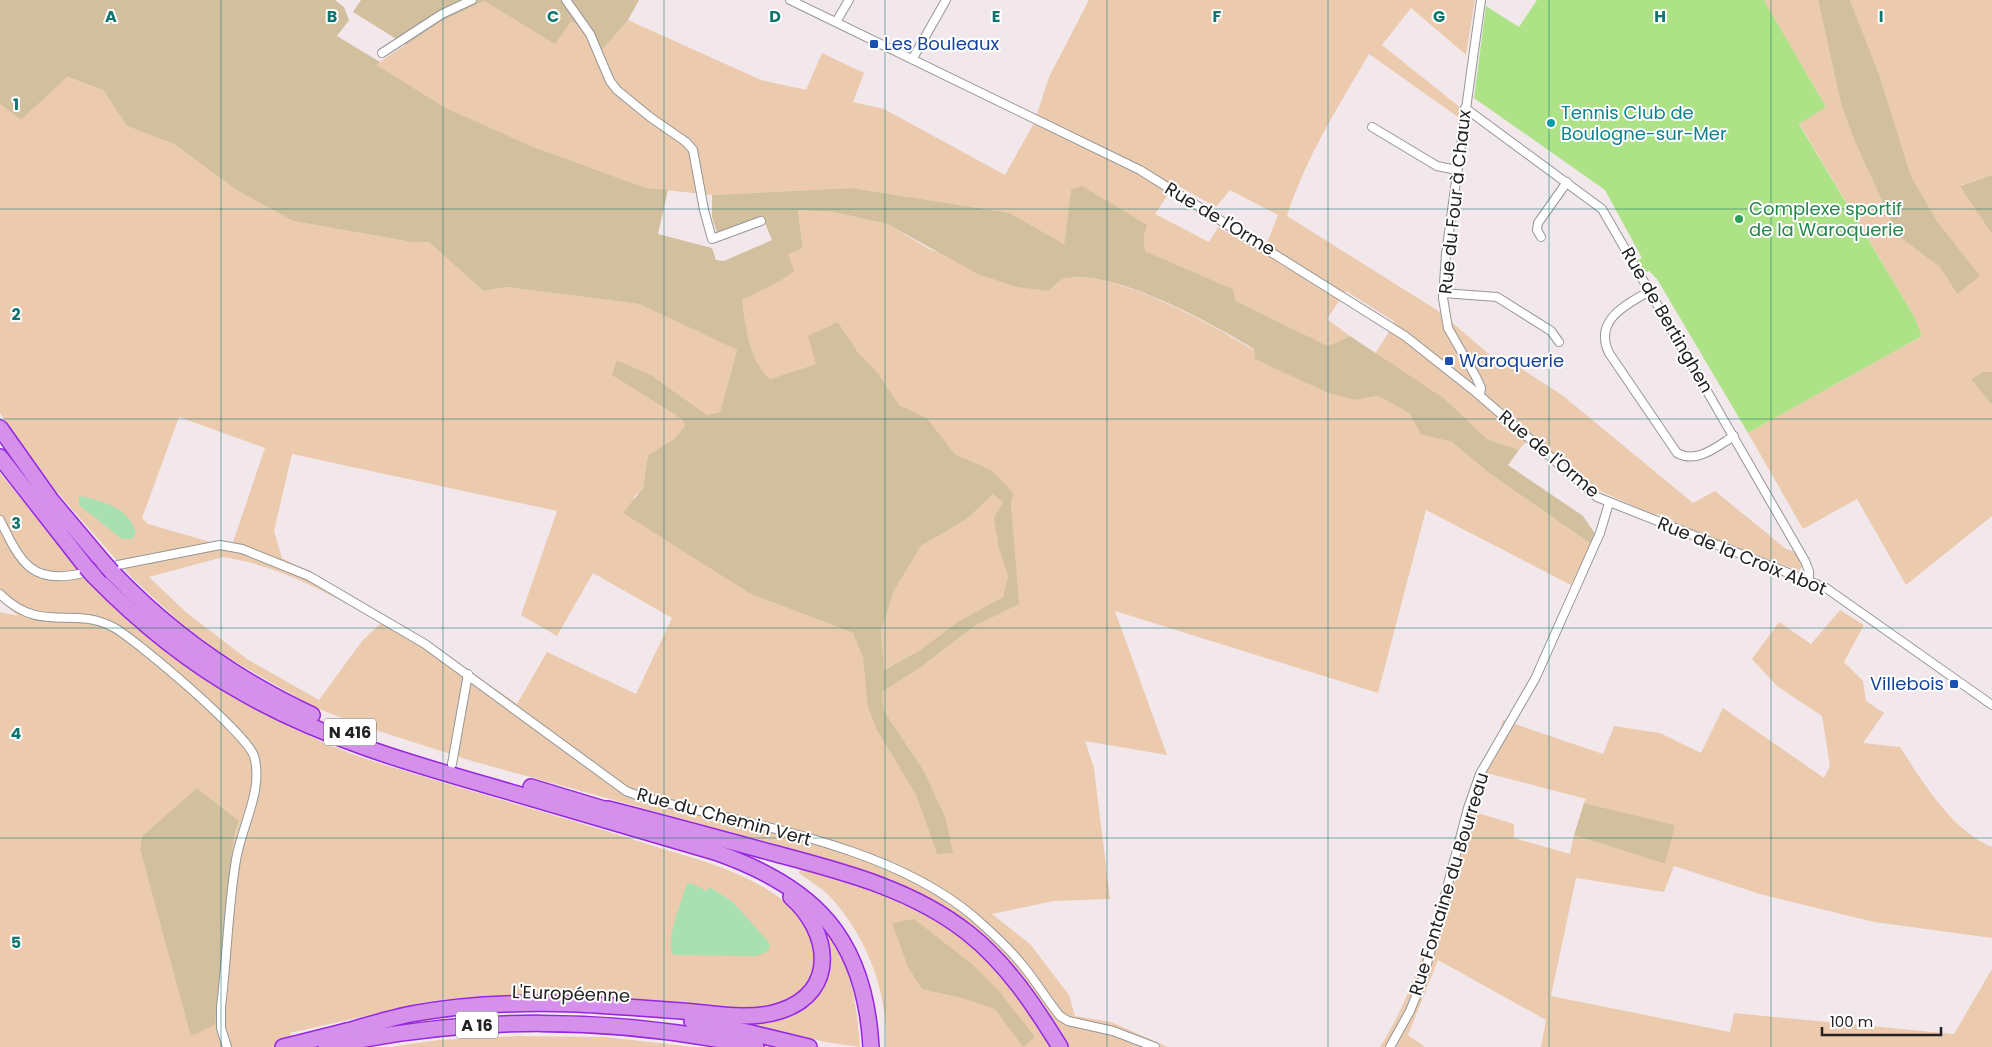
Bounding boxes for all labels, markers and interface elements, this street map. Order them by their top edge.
text: A [105,5,117,28]
text: B [327,5,337,28]
text: C [547,5,559,28]
text: D [769,5,781,28]
text: E [992,5,1000,28]
text: F [1213,5,1222,28]
text: G [1433,5,1445,28]
text: H [1654,5,1666,28]
text: I [1879,5,1883,28]
place label: Les Bouleaux [884,31,999,56]
marker: Les Bouleaux [868,38,880,50]
text: 1 [13,93,19,116]
place label: Tennis Club de Boulogne-sur-Mer [1561,100,1727,146]
street label: Rue du Four à Chaux [1432,108,1477,295]
marker: Tennis Club de Boulogne-sur-Mer [1545,117,1557,129]
street label: Rue de l'Orme [1160,176,1280,261]
place label: Complexe sportif de la Waroquerie [1749,196,1904,242]
marker: Complexe sportif de la Waroquerie [1733,213,1745,225]
street label: Rue de Bertinghen [1616,242,1719,397]
text: 2 [11,303,21,326]
place label: Waroquerie [1459,348,1564,373]
marker: Waroquerie [1443,355,1455,367]
street label: Rue de l'Orme [1494,404,1605,503]
street label: Rue de la Croix Abot [1654,510,1830,601]
text: 3 [11,512,21,535]
place label: Villebois [1870,671,1944,696]
marker: Villebois [1948,678,1960,690]
road number: N 416 [324,719,376,746]
text: 4 [11,722,22,745]
street label: Rue Fontaine du Bourreau [1403,769,1494,998]
street label: Rue du Chemin Vert [634,781,814,852]
text: 5 [11,931,21,954]
street label: L'Européenne [511,979,631,1008]
scale bar [1822,1004,1941,1036]
text: 100 m [1830,1011,1873,1032]
road number: A 16 [456,1012,498,1038]

